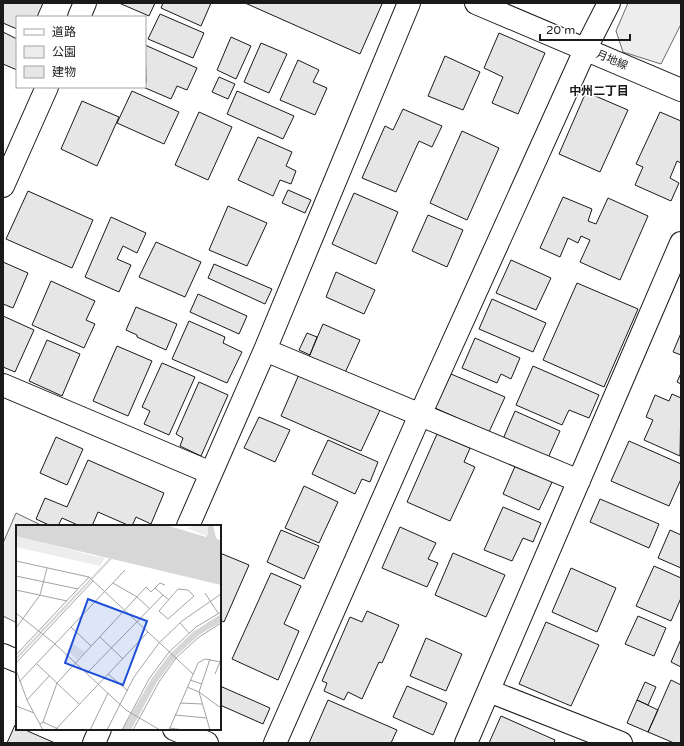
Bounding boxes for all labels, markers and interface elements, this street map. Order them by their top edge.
legend [16,16,146,88]
scale bar [540,16,630,42]
text: 20 m [546,23,575,37]
text: 道路 [52,25,76,39]
text: 公園 [52,45,76,59]
street label: 月地線 [594,48,630,72]
text: 建物 [52,65,76,79]
district label: 中州二丁目 [569,84,629,98]
inset map [16,525,221,730]

